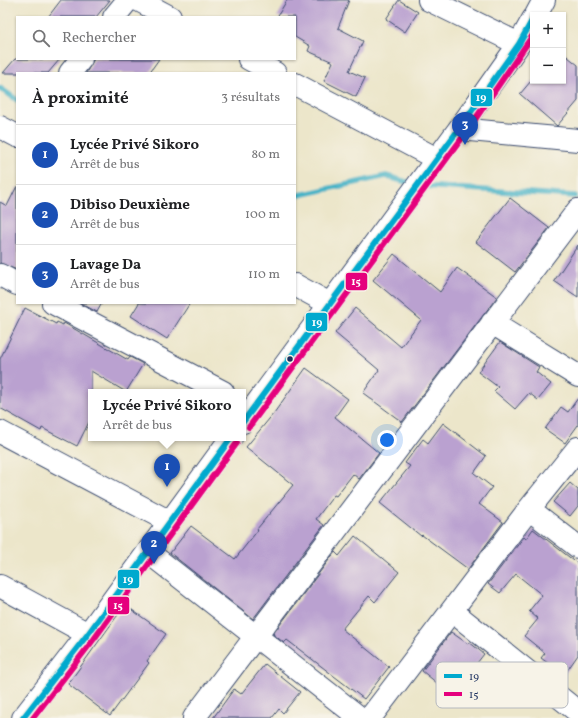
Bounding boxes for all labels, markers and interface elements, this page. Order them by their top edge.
map controls [530,12,566,84]
button: + [530,12,566,48]
search box [16,16,296,60]
icon: search [30,27,52,49]
text: Rechercher [62,28,136,49]
button: − [530,48,566,84]
text: À proximité [32,87,129,110]
line badge: 19 [470,88,493,107]
text: 3 résultats [221,89,280,107]
text: 19 [476,91,486,106]
pin: 3 [452,112,478,145]
text: Lycée Privé Sikoro [70,135,199,156]
text: 1 [42,146,48,164]
text: 80 m [251,146,280,164]
text: Arrêt de bus [70,156,139,174]
text: Dibiso Deuxième [70,195,190,216]
text: 2 [42,206,48,224]
text: 100 m [245,206,280,224]
text: Arrêt de bus [70,216,139,234]
text: Lavage Da [70,255,141,276]
text: 3 [42,266,48,284]
text: 110 m [248,266,280,284]
line badge: 15 [345,272,368,291]
text: 15 [351,275,361,290]
text: Arrêt de bus [70,276,139,294]
line badge: 19 [305,312,328,332]
text: 19 [312,316,322,331]
unlabelled marker [285,354,295,364]
popup [88,389,246,441]
text: Lycée Privé Sikoro [102,396,232,417]
text: Arrêt de bus [102,417,172,435]
your location [377,430,397,450]
pin: 1 [154,454,180,487]
pin: 2 [141,531,167,564]
line badge: 19 [117,569,140,589]
text: 19 [123,573,133,588]
line badge: 15 [107,596,130,615]
text: 15 [113,599,123,614]
legend [436,662,568,708]
text: 19 [469,670,479,685]
text: 15 [469,688,479,703]

